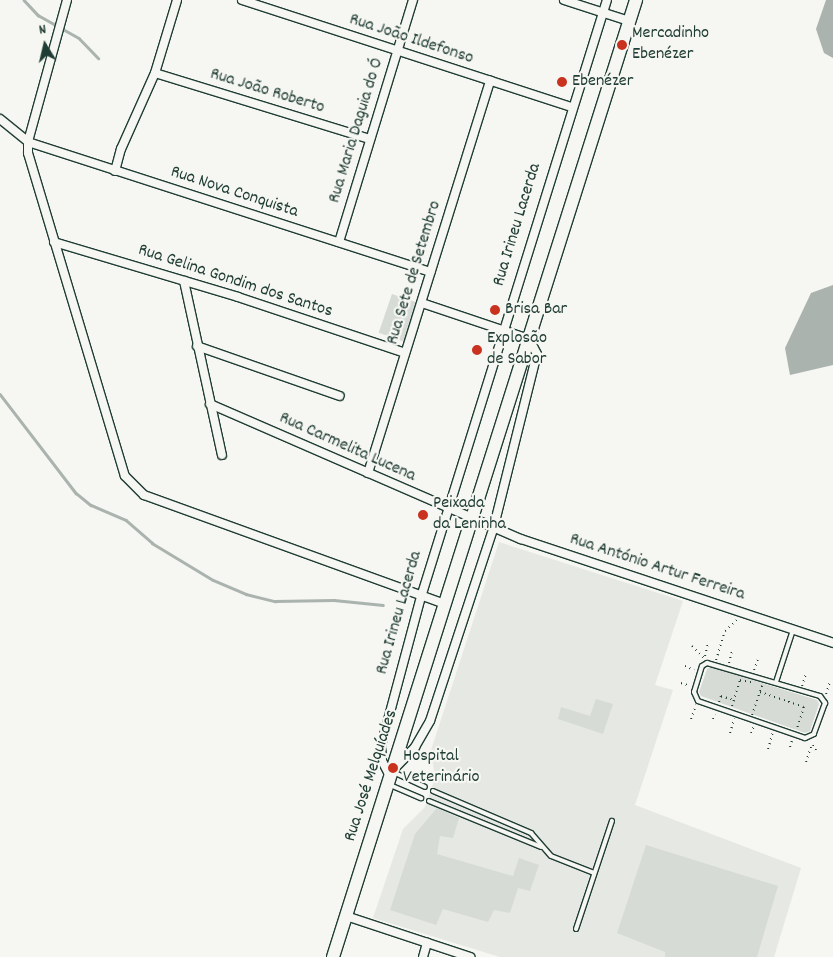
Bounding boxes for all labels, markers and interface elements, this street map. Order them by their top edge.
street label: Rua João Ildefonso [346,10,476,70]
north arrow [20,20,70,70]
text: N [38,20,48,41]
place label: Mercadinho Ebenézer [632,24,709,66]
marker: Mercadinho Ebenézer [616,39,628,51]
street label: Rua Maria Daguia do Ó [325,56,389,206]
street label: Rua João Roberto [207,64,327,120]
place label: Ebenézer [572,71,633,93]
marker: Ebenézer [556,76,568,88]
street label: Rua Irineu Lacerda [489,161,547,289]
street label: Rua Nova Conquista [167,162,301,224]
street label: Rua Sete de Setembro [383,198,447,348]
street label: Rua Gelina Gondim dos Santos [135,240,335,324]
place label: Brisa Bar [505,299,567,321]
marker: Brisa Bar [489,304,501,316]
place label: Explosão de Sabor [487,329,547,372]
marker: Explosão de Sabor [471,344,483,356]
street label: Rua Carmelita Lucena [275,408,419,488]
place label: Peixada da Leninha [433,494,506,536]
marker: Peixada da Leninha [417,509,429,521]
street label: Rua António Artur Ferreira [567,529,747,607]
street label: Rua Irineu Lacerda [372,549,428,677]
street label: Rua José Melquíades [341,707,403,845]
place label: Hospital Veterinário [403,747,479,790]
marker: Hospital Veterinário [387,762,399,774]

